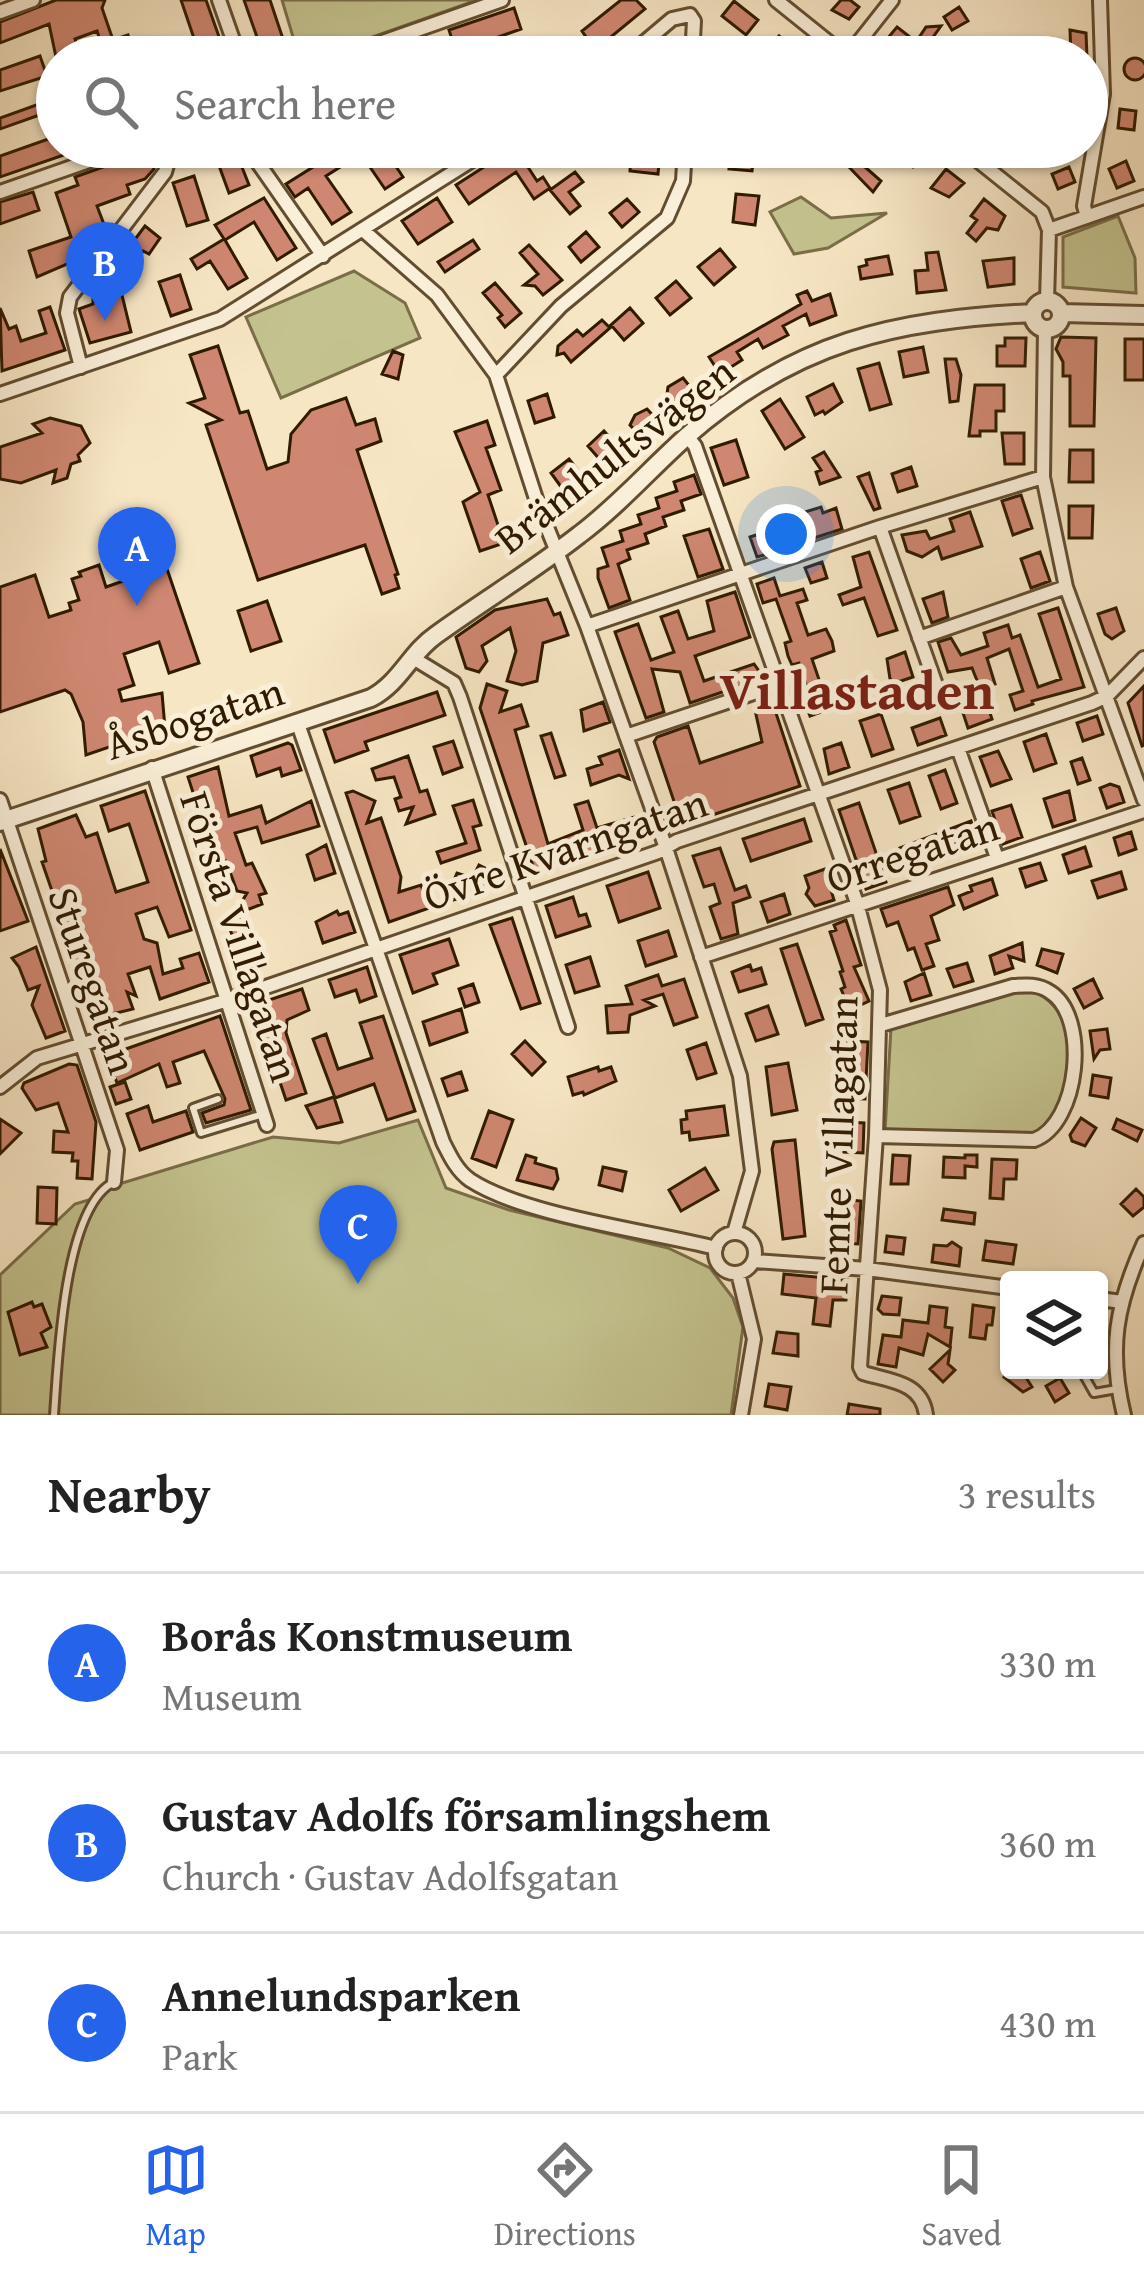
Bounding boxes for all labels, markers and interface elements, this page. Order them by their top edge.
search box [36,36,1108,168]
icon: search [78,69,144,135]
text: Search here [174,70,396,135]
pin: B [66,222,144,321]
street label: Brämhultsvägen [481,340,747,567]
your location [756,504,816,564]
pin: A [98,507,176,606]
district label: Villastaden [720,650,994,729]
street label: Åsbogatan [97,659,291,774]
street label: Övre Kvarngatan [415,771,716,925]
street label: Första Villagatan [165,783,317,1089]
street label: Orregatan [818,794,1007,908]
street label: Sturegatan [34,879,154,1082]
street label: Femte Villagatan [801,994,873,1295]
pin: C [319,1185,397,1284]
map controls [1000,1271,1108,1379]
button: layers [1000,1271,1108,1379]
text: Nearby [48,1456,211,1531]
text: 3 results [958,1465,1096,1522]
text: Borås Konstmuseum [162,1602,572,1667]
text: A [75,1634,99,1691]
text: 330 m [999,1634,1096,1691]
text: Museum [162,1667,302,1724]
text: Gustav Adolfs församlingshem [162,1782,770,1847]
text: B [75,1814,99,1871]
text: 360 m [999,1814,1096,1871]
text: Church · Gustav Adolfsgatan [162,1847,618,1904]
text: Annelundsparken [162,1962,520,2027]
text: C [76,1994,98,2051]
text: 430 m [999,1994,1096,2051]
text: Park [162,2027,237,2084]
tab: Map [143,2137,209,2257]
tab: Directions [494,2137,636,2257]
tab: Saved [921,2137,1001,2257]

